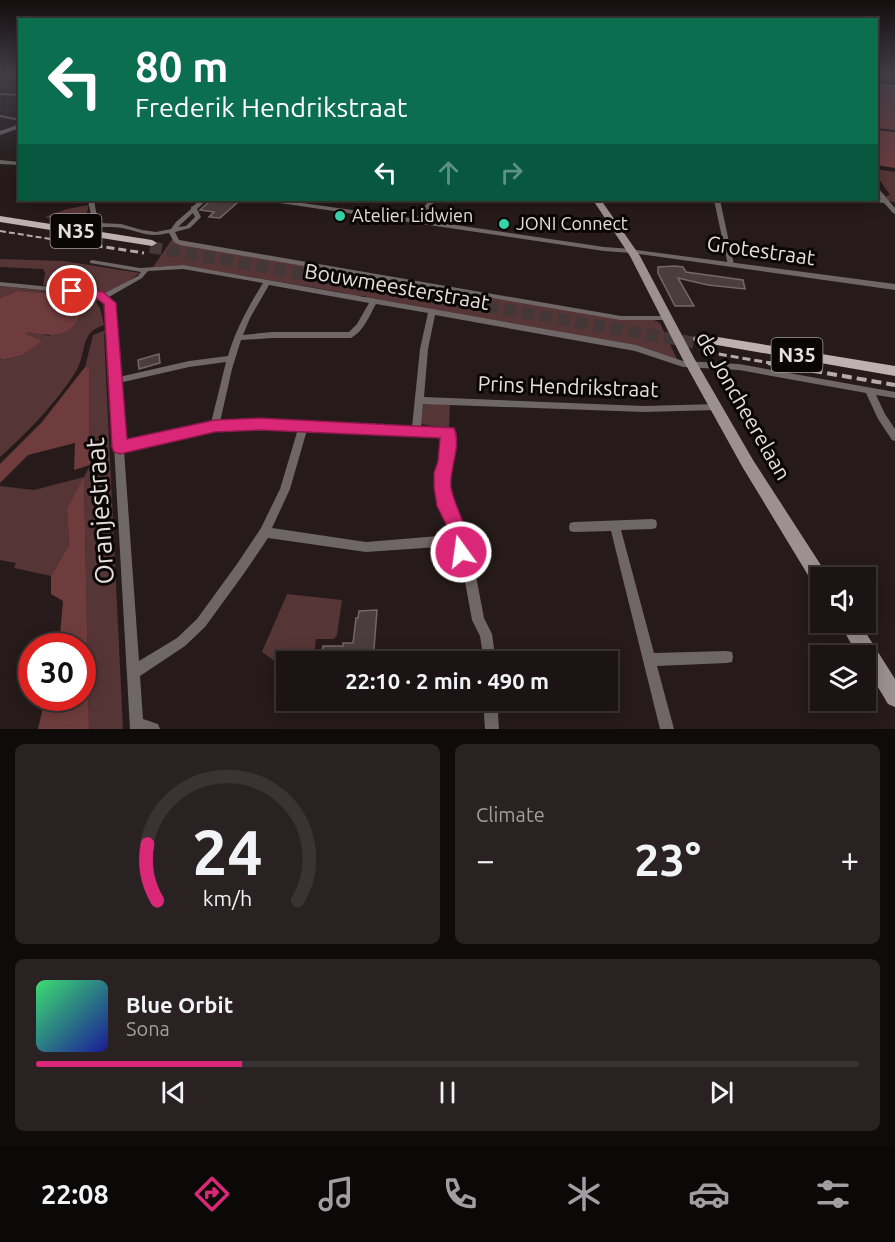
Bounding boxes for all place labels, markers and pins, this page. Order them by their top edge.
place label: Atelier Lidwien [352,205,473,225]
marker: Atelier Lidwien [333,209,347,223]
place label: JONI Connect [516,213,628,233]
marker: JONI Connect [497,217,511,231]
pin [46,265,97,316]

